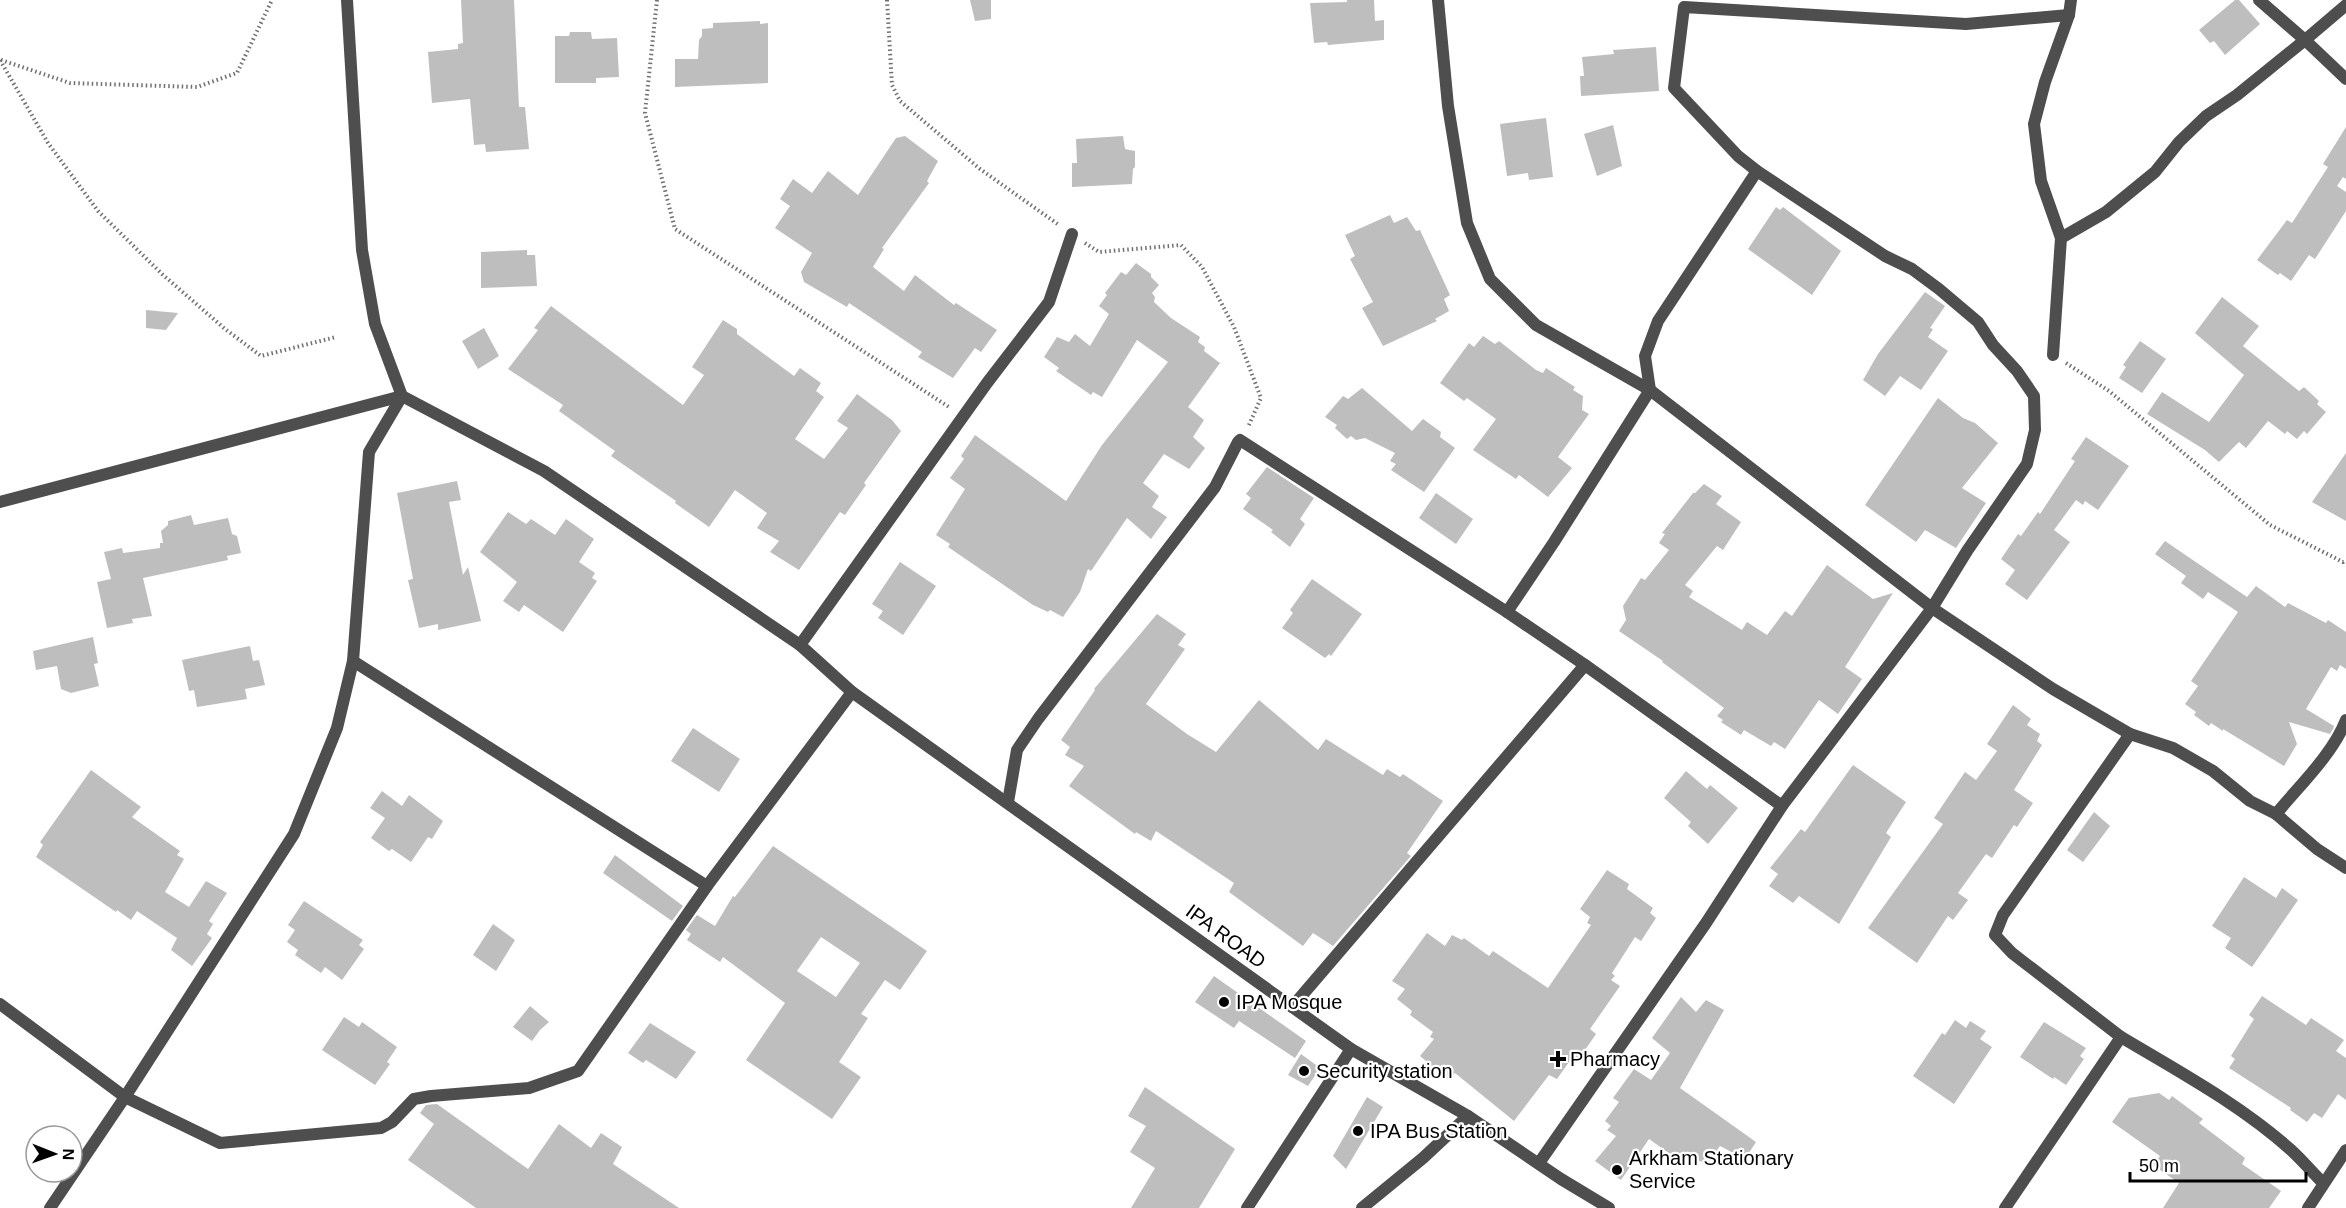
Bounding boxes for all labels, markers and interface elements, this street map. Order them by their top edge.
street label: IPA ROAD [1182,900,1270,972]
place label: IPA Mosque [1236,991,1342,1013]
marker: IPA Mosque [1217,995,1231,1009]
place label: Pharmacy [1570,1048,1660,1070]
marker: Pharmacy [1551,1052,1565,1066]
place label: Security station [1316,1060,1453,1082]
marker: Security station [1297,1064,1311,1078]
place label: IPA Bus Station [1370,1120,1508,1142]
north arrow [24,1124,84,1184]
marker: IPA Bus Station [1351,1124,1365,1138]
scale bar [2130,1145,2306,1183]
place label: Arkham Stationary Service [1629,1147,1794,1192]
text: N [60,1148,77,1160]
text: 50 m [2139,1156,2179,1176]
marker: Arkham Stationary Service [1610,1163,1624,1177]

